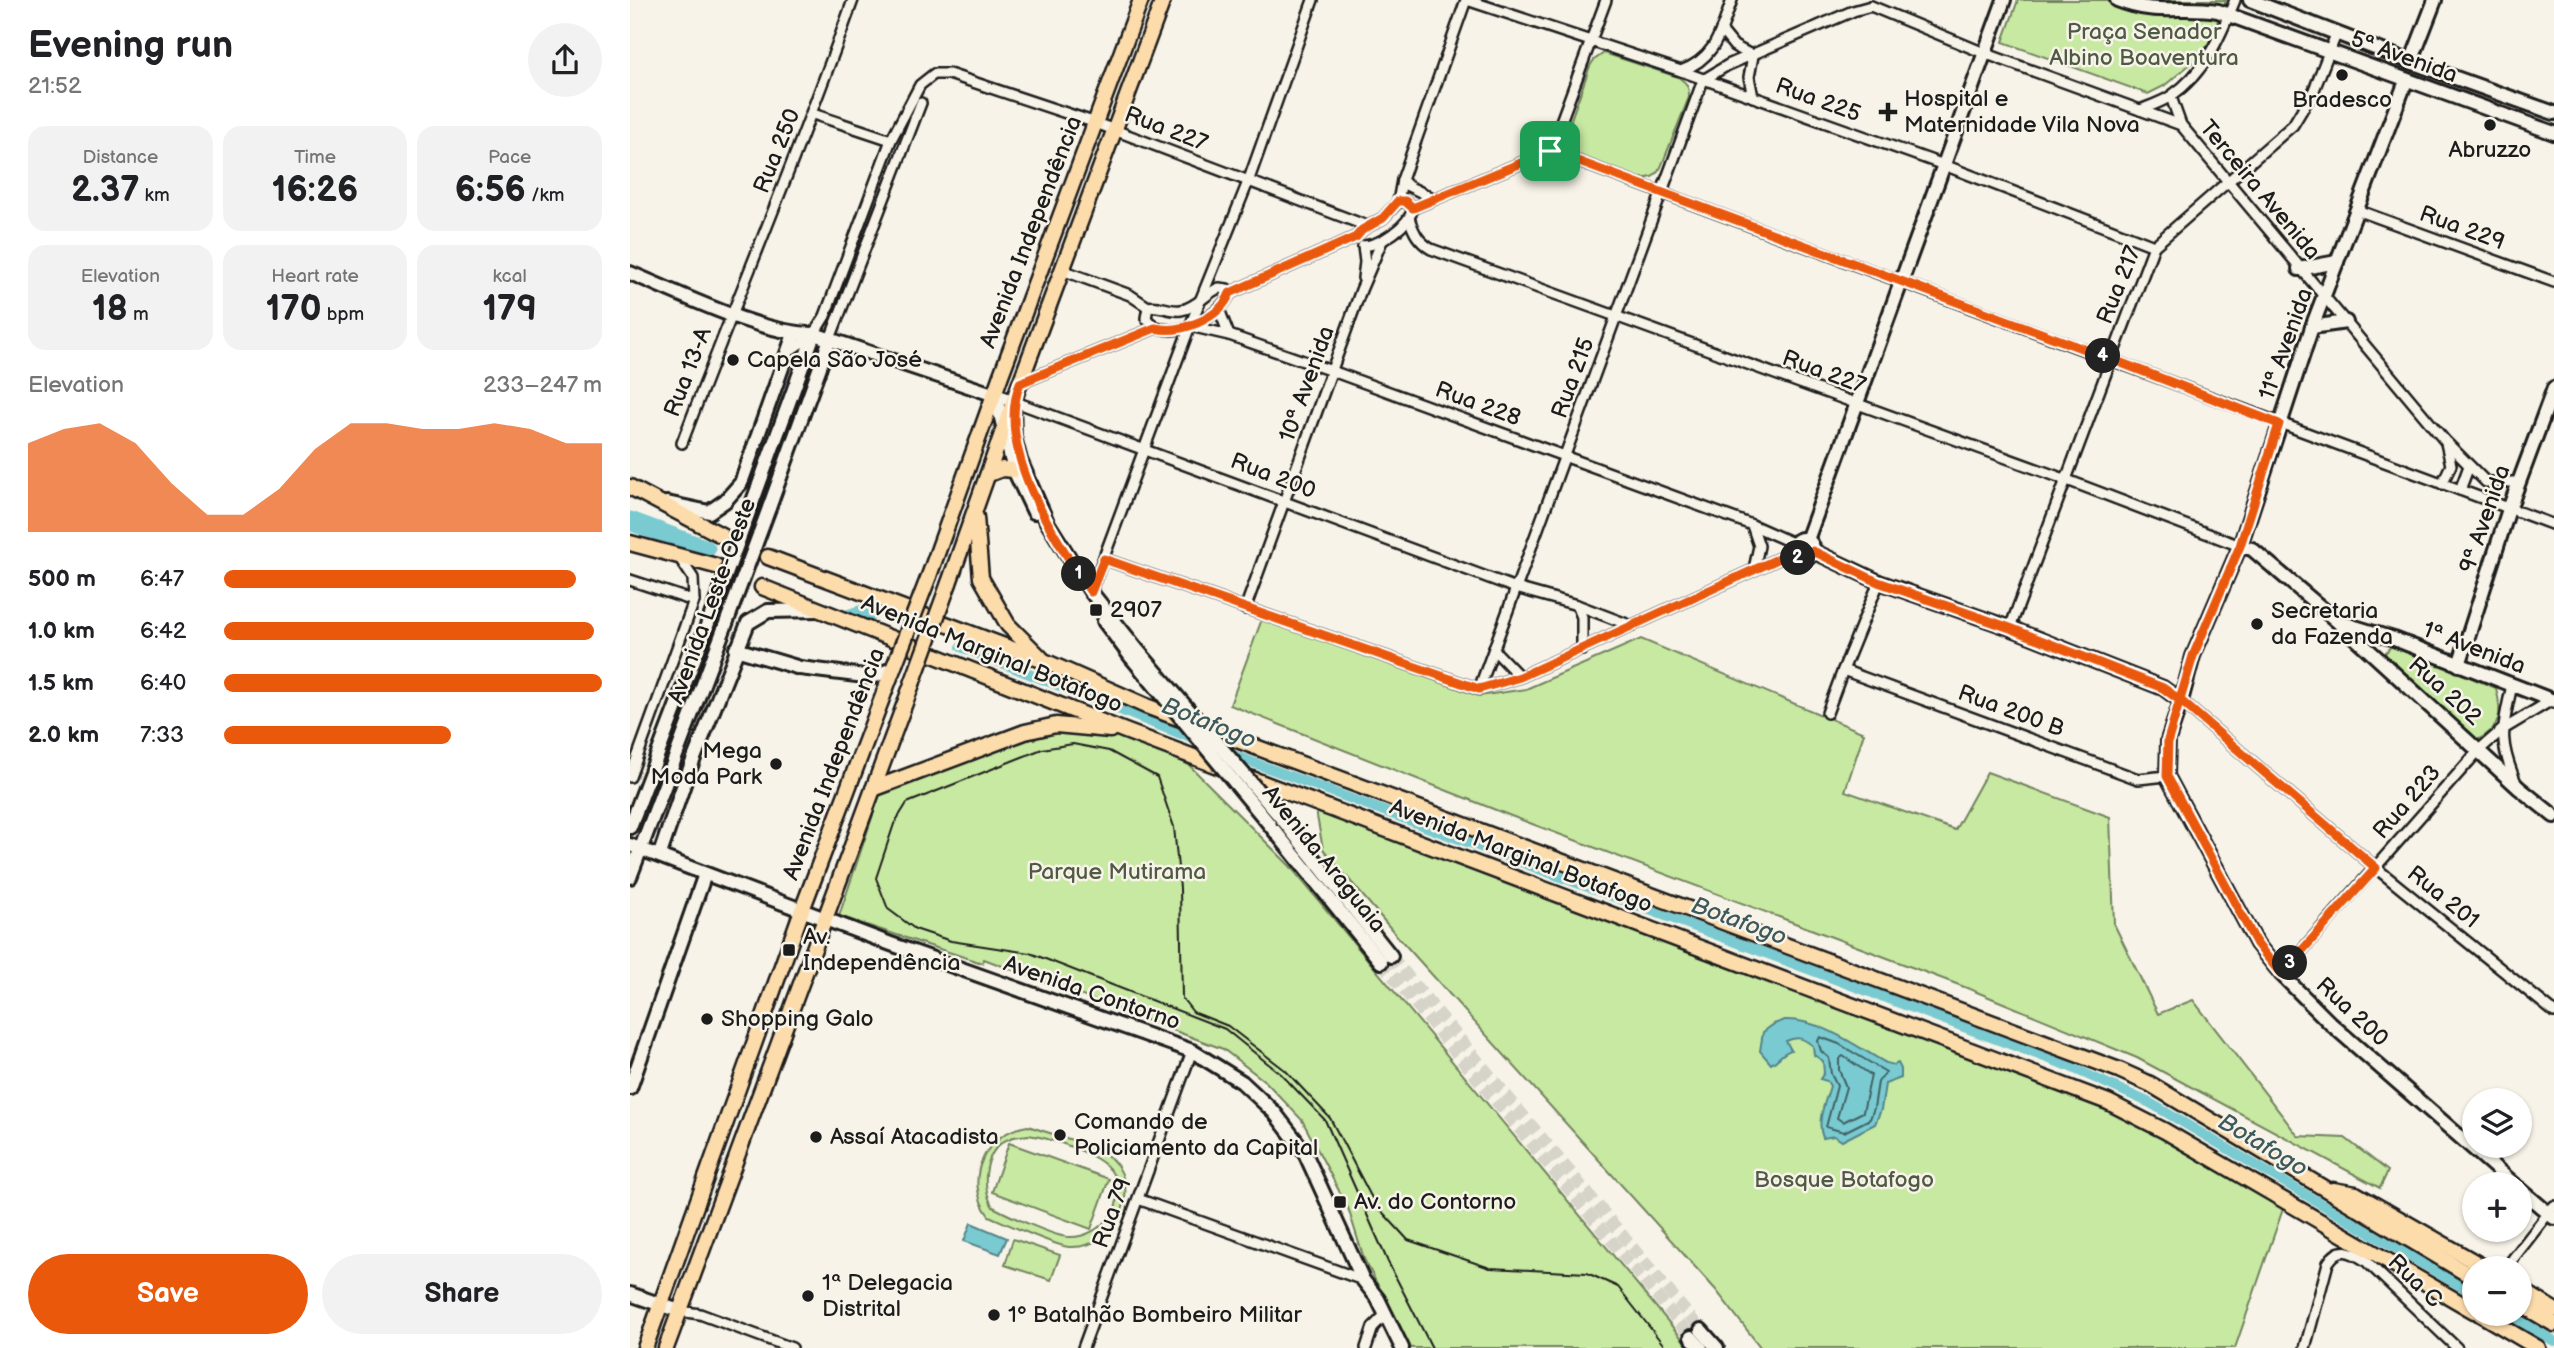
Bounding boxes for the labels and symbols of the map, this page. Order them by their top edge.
park label: Praça Senador Albino Boaventura [2049,18,2239,72]
street label: 5ª Avenida [2347,25,2461,89]
marker: Bradesco [2334,67,2350,83]
street label: Rua 225 [1772,72,1864,128]
place label: Hospital e Maternidade Vila Nova [1904,85,2140,139]
place label: Bradesco [2292,86,2392,114]
street label: Rua 227 [1120,100,1212,158]
marker: Hospital e Maternidade Vila Nova [1878,102,1898,122]
street label: Rua 250 [747,105,807,197]
street label: Avenida Independência [974,112,1088,352]
street label: Terceira Avenida [2193,114,2327,266]
marker: Abruzzo [2482,117,2498,133]
pin [1520,121,1580,181]
place label: Abruzzo [2449,136,2531,164]
street label: Rua 229 [2415,200,2509,256]
street label: Rua 217 [2091,241,2148,328]
street label: 11ª Avenida [2253,284,2319,404]
street label: Rua 13-A [658,322,718,421]
street label: 10ª Avenida [1273,322,1341,446]
street label: Rua 215 [1546,334,1600,422]
pin: 4 [2086,338,2120,374]
street label: Rua 227 [1778,344,1870,400]
place label: Capela São José [747,346,922,374]
marker: Capela São José [725,352,741,368]
street label: Rua 228 [1431,376,1525,432]
street label: Rua 200 [1226,447,1320,505]
street label: 9ª Avenida [2453,461,2517,577]
street label: Avenida Leste-Oeste [662,494,762,708]
pin: 2 [1780,540,1816,576]
pin: 1 [1062,556,1096,592]
street label: Avenida Marginal Botafogo [857,589,1127,719]
place label: 2907 [1110,596,1162,624]
place label: Secretaria da Fazenda [2271,597,2393,651]
marker: 2907 [1088,602,1104,618]
marker: Secretaria da Fazenda [2249,616,2265,632]
street label: 1ª Avenida [2419,616,2529,680]
street label: Avenida Independência [777,644,891,884]
street label: Rua 202 [2403,651,2488,731]
street label: Rua 200 B [1954,679,2068,743]
water label: Botafogo [1158,691,1260,755]
place label: Mega Moda Park [651,737,763,791]
marker: Mega Moda Park [768,756,784,772]
street label: Rua 223 [2367,759,2447,845]
street label: Avenida Araguaia [1256,780,1392,938]
street label: Avenida Marginal Botafogo [1386,793,1656,919]
park label: Parque Mutirama [1028,858,1206,886]
street label: Rua 201 [2401,860,2485,934]
water label: Botafogo [1688,890,1790,952]
place label: Av. Independência [803,923,961,977]
marker: Av. Independência [781,942,797,958]
pin: 3 [2272,946,2308,981]
street label: Avenida Contorno [1000,950,1184,1036]
street label: Rua 200 [2310,971,2394,1053]
place label: Shopping Galo [721,1005,874,1033]
marker: Shopping Galo [699,1011,715,1027]
water label: Botafogo [2213,1107,2313,1183]
place label: Comando de Policiamento da Capital [1074,1108,1318,1162]
place label: Assaí Atacadista [830,1123,999,1151]
marker: Comando de Policiamento da Capital [1052,1127,1068,1143]
marker: Assaí Atacadista [808,1129,824,1145]
park label: Bosque Botafogo [1754,1166,1934,1194]
street label: Rua 79 [1086,1174,1138,1252]
place label: Av. do Contorno [1354,1188,1516,1216]
marker: Av. do Contorno [1332,1194,1348,1210]
street label: Rua C [2382,1248,2448,1314]
place label: 1ª Delegacia Distrital [822,1269,953,1323]
marker: 1ª Delegacia Distrital [800,1288,816,1304]
place label: 1º Batalhão Bombeiro Militar [1008,1301,1303,1329]
marker: 1º Batalhão Bombeiro Militar [986,1307,1002,1323]

